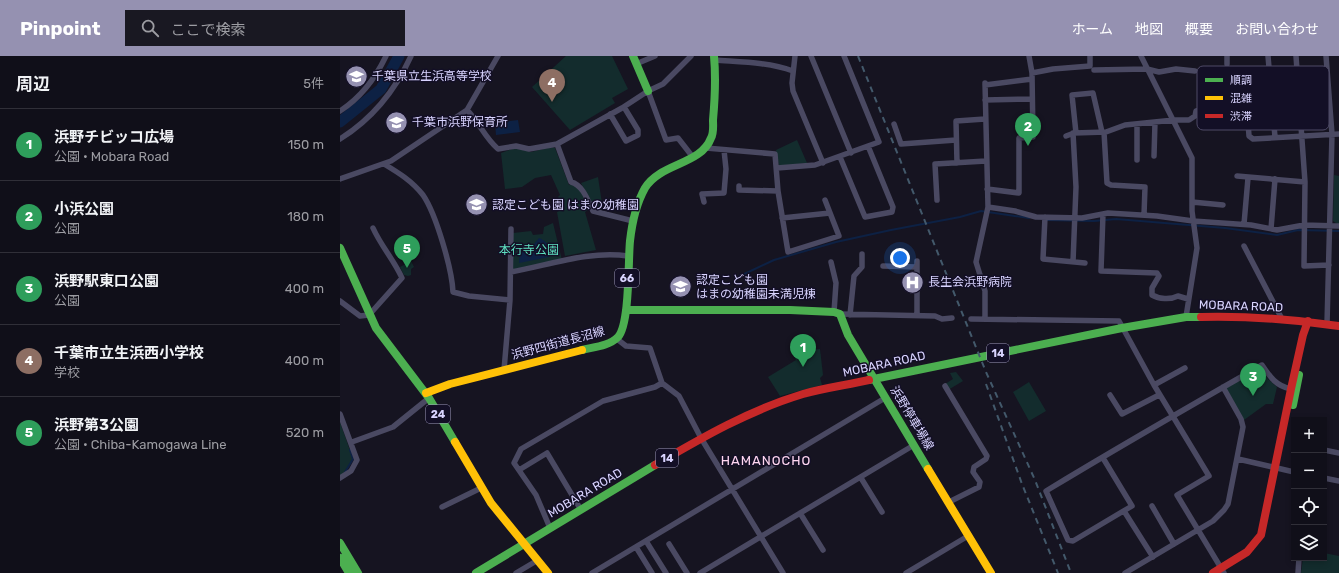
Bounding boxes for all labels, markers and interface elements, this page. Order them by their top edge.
search box [125,10,405,46]
text: Pinpoint [20,17,101,40]
icon: search [139,17,161,39]
text: ここで検索 [171,21,246,39]
text: ホーム [1071,21,1113,38]
text: 地図 [1135,21,1163,38]
text: 概要 [1185,21,1213,38]
text: お問い合わせ [1235,21,1319,38]
school or university icon: 千葉県立生浜高等学校 [343,63,369,89]
legend [1197,66,1329,130]
place label: 千葉県立生浜高等学校 [372,69,492,83]
pin: 4 [539,69,565,102]
text: 周辺 [16,74,50,94]
text: 順調 [1230,74,1252,87]
text: 5件 [303,76,324,91]
text: 混雑 [1230,92,1252,105]
school or university icon: 千葉市浜野保育所 [384,109,410,135]
text: 渋滞 [1230,110,1252,123]
pin: 2 [1015,113,1041,146]
place label: 千葉市浜野保育所 [412,115,508,129]
text: 浜野チビッコ広場 [54,128,174,146]
text: 1 [26,137,32,152]
text: 150 m [288,137,324,152]
text: 公園 · Mobara Road [54,149,169,164]
school or university icon: 認定こども園 はまの幼稚園 [464,192,490,218]
place label: 認定こども園 はまの幼稚園 [492,198,639,212]
text: 小浜公園 [54,200,114,218]
text: 2 [25,209,33,224]
text: 180 m [287,209,324,224]
text: 公園 [54,221,80,236]
pin: 5 [394,235,420,268]
park label: 本行寺公園 [499,243,559,257]
your location [890,248,910,268]
road number: 66 [615,269,639,287]
hospital icon: 長生会浜野病院 [900,269,926,295]
text: 浜野駅東口公園 [54,272,159,290]
place label: 認定こども園 はまの幼稚園未満児棟 [696,273,816,301]
school or university icon: 認定こども園 はまの幼稚園未満児棟 [667,274,693,300]
place label: 長生会浜野病院 [928,275,1012,289]
text: 3 [25,281,33,296]
text: 400 m [285,281,324,296]
text: 公園 [54,293,80,308]
street label: MOBARA ROAD [1199,298,1283,314]
street label: 浜野四街道長沼線 [510,324,606,362]
pin: 1 [790,334,816,367]
text: 千葉市立生浜西小学校 [54,344,204,362]
road number: 14 [987,344,1009,362]
street label: MOBARA ROAD [841,348,927,380]
text: 4 [25,353,33,368]
text: 400 m [285,353,324,368]
pin: 3 [1240,363,1266,396]
text: 学校 [54,365,80,380]
street label: 浜野停車場線 [887,384,937,452]
road number: 24 [426,405,450,423]
text: 浜野第3公園 [54,416,139,434]
map controls [1291,417,1327,561]
button: + [1291,417,1327,453]
text: 5 [25,425,33,440]
text: 520 m [286,425,324,440]
text: 公園 · Chiba-Kamogawa Line [54,437,227,452]
road number: 14 [656,449,678,467]
district label: HAMANOCHO [721,453,811,468]
button: − [1291,453,1327,489]
street label: MOBARA ROAD [545,465,625,521]
button: locate [1291,489,1327,525]
button: layers [1291,525,1327,561]

